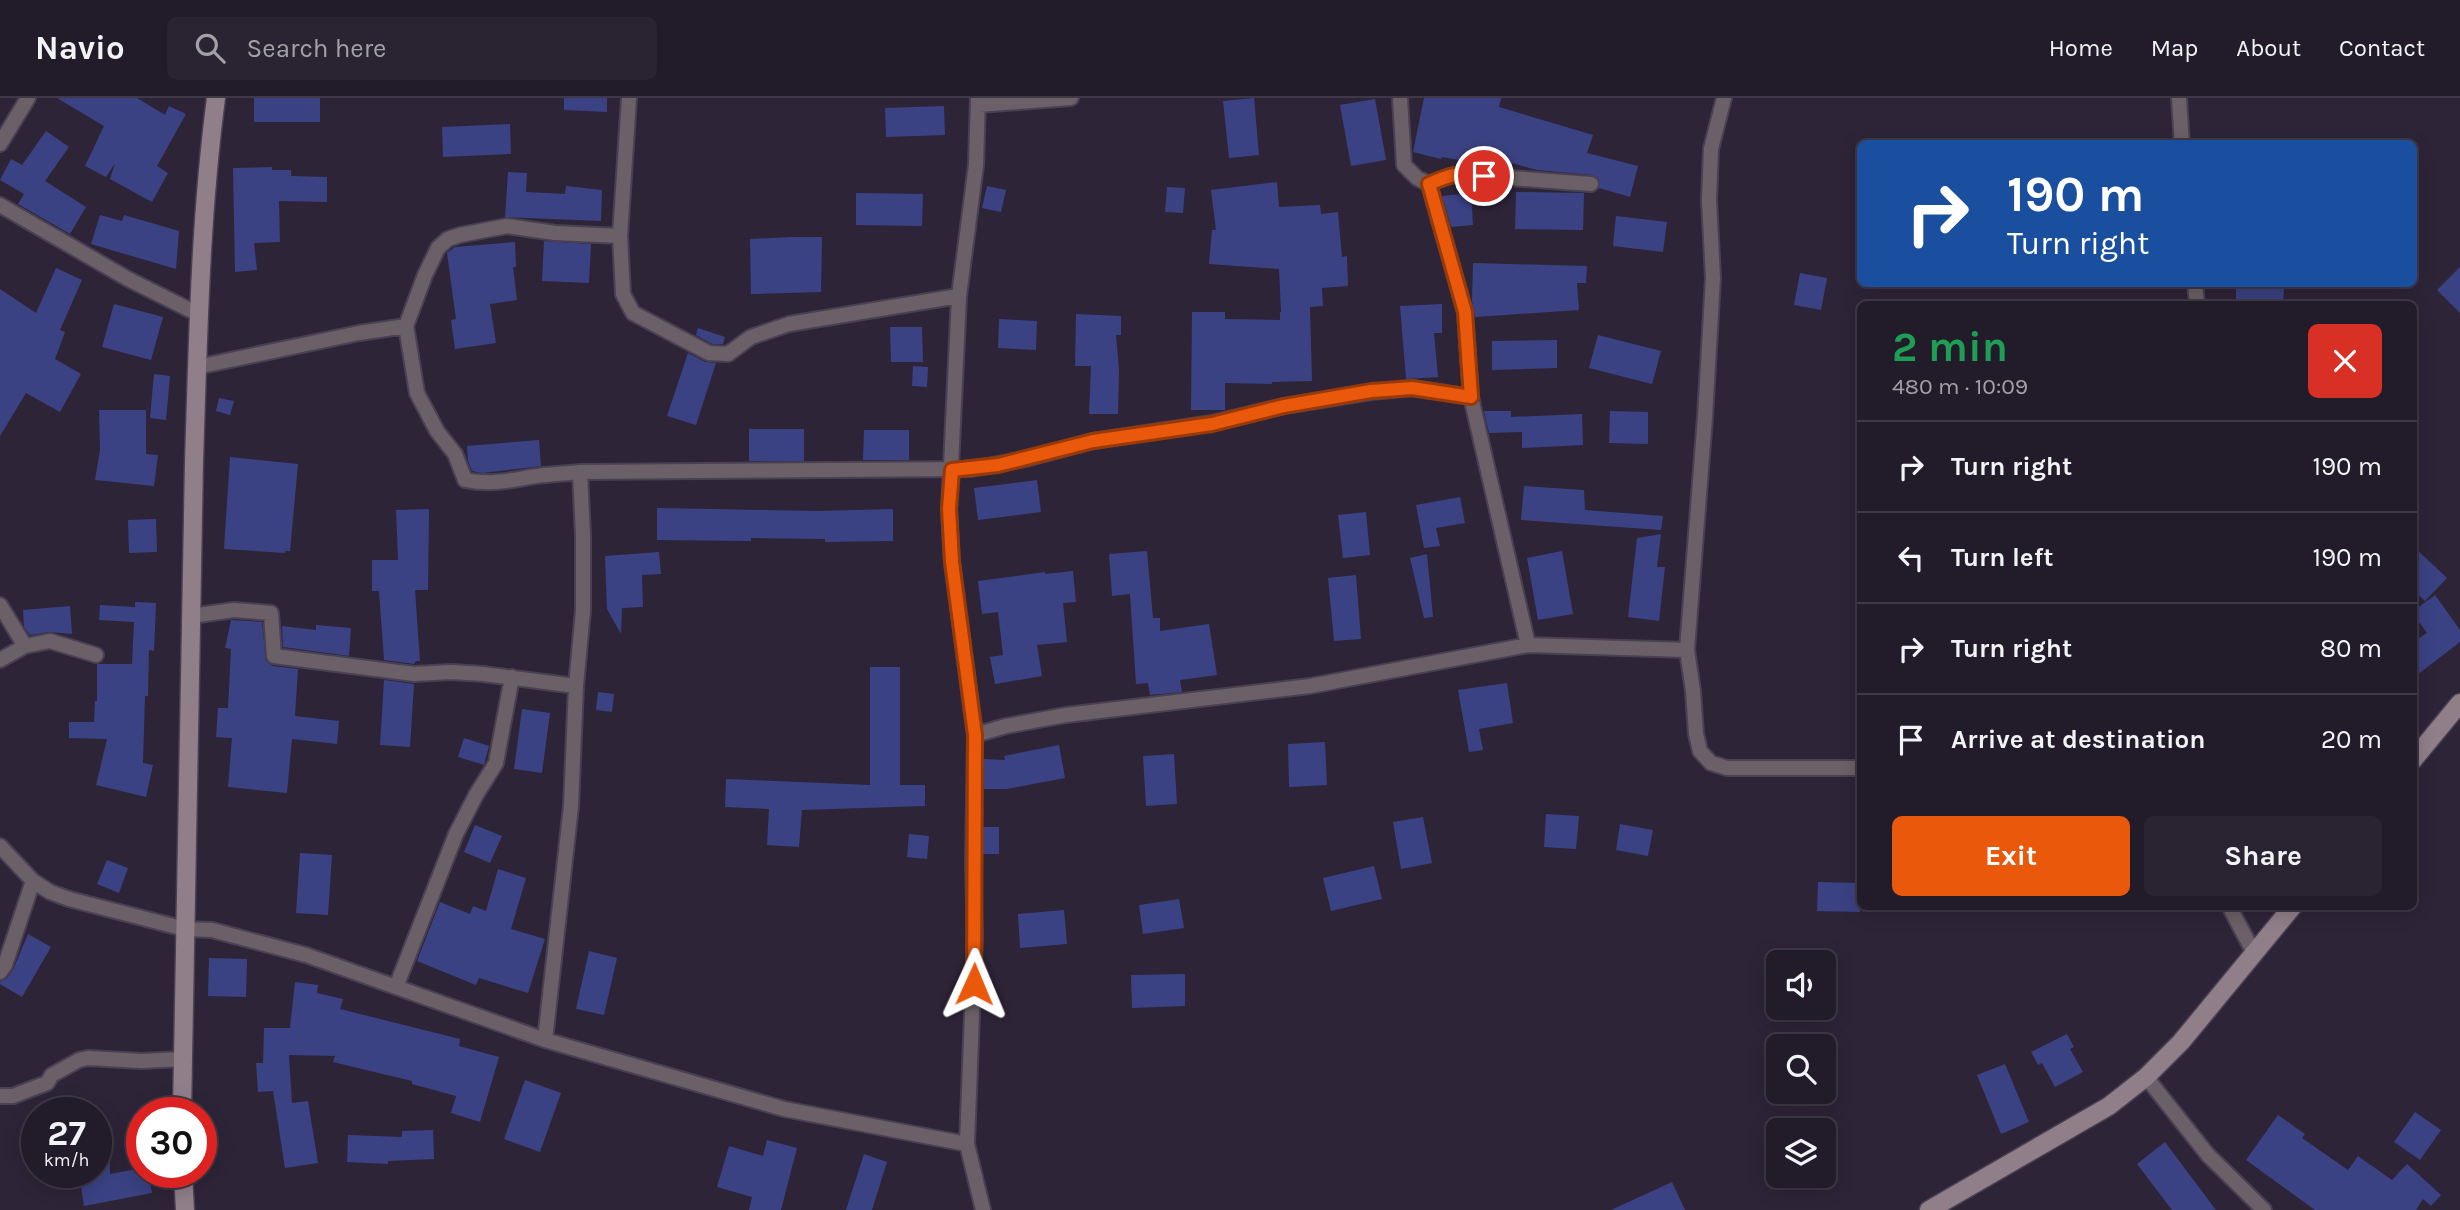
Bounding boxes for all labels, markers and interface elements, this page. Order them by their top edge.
search box [167,17,657,80]
text: Navio [35,29,125,67]
icon: search [191,29,229,67]
text: Search here [247,33,386,64]
text: Home [2049,34,2113,62]
text: Map [2151,34,2198,62]
text: About [2236,34,2301,62]
text: Contact [2339,34,2425,62]
pin [1454,146,1514,206]
icon: arrive [1465,157,1503,195]
text: 190 m [2007,166,2144,223]
icon: right [1892,168,1983,259]
text: Turn right [2007,225,2149,262]
text: 2 min [1892,322,2008,372]
button: close [2308,324,2382,398]
text: 480 m · 10:09 [1892,373,2028,400]
icon: right [1892,448,1930,486]
text: Turn right [1951,451,2072,482]
text: 190 m [2312,451,2382,482]
icon: left [1892,539,1930,577]
text: Turn left [1951,542,2053,573]
text: 190 m [2312,542,2382,573]
icon: right [1892,630,1930,668]
text: Turn right [1951,633,2072,664]
text: 80 m [2320,633,2382,664]
icon: arrive [1892,721,1930,759]
text: Arrive at destination [1951,724,2205,755]
text: 20 m [2321,724,2382,755]
button: Exit [1892,816,2130,896]
button: Share [2144,816,2382,896]
position arrow [937,947,1011,1021]
map controls [1766,950,1836,1188]
button: sound [1766,950,1836,1020]
button: search [1766,1034,1836,1104]
speed limit sign: 30 [126,1097,217,1188]
text: 27 [47,1113,86,1154]
button: layers [1766,1118,1836,1188]
text: km/h [44,1149,89,1171]

